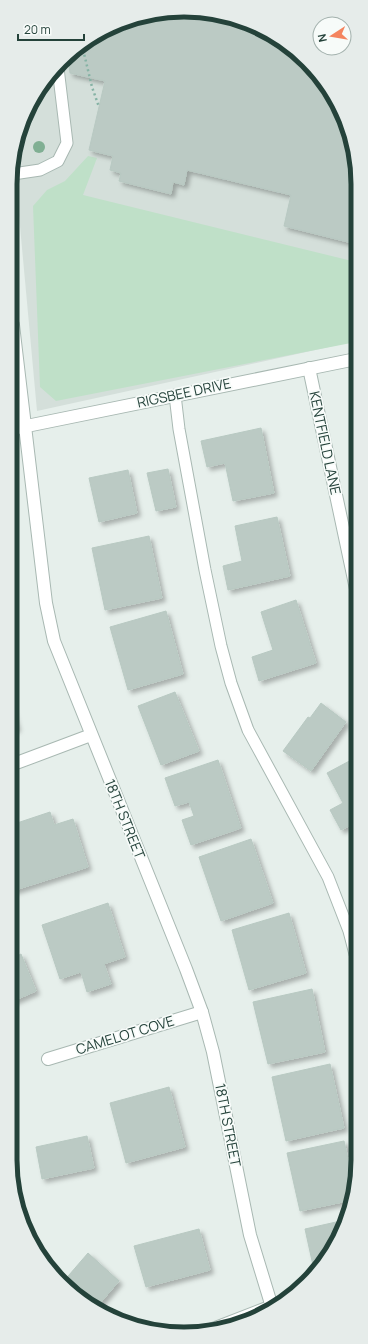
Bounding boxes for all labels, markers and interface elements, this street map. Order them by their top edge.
scale bar [18,16,84,42]
north arrow [312,16,352,56]
text: 20 m [24,21,51,38]
text: N [314,33,330,44]
street label: RIGSBEE DRIVE [135,373,233,412]
street label: KENTFIELD LANE [305,389,346,496]
street label: 18TH STREET [101,776,150,862]
street label: CAMELOT COVE [73,1011,176,1059]
street label: 18TH STREET [211,1082,246,1169]

